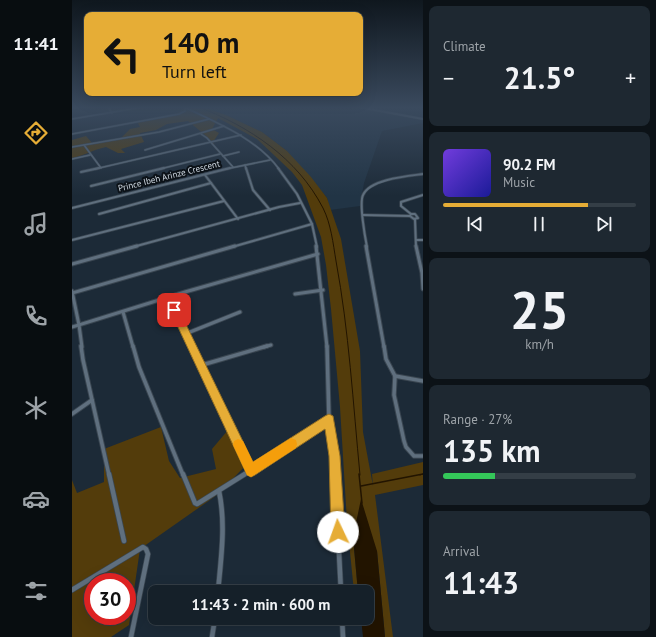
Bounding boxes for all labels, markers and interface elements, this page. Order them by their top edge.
text: 140 m [162,24,239,61]
icon: left [96,28,148,80]
text: 11:41 [13,32,59,55]
text: Climate [443,38,486,55]
text: 21.5° [504,58,575,97]
text: Turn left [162,60,227,83]
text: − [443,64,454,92]
text: + [625,64,636,92]
icon: directions [22,119,50,147]
text: 90.2 FM [503,155,556,174]
street label: Prince Ibeh Arinze Crescent [117,158,221,193]
text: Music [503,174,535,191]
icon: music [22,210,50,238]
icon: previous [464,213,486,235]
icon: pause [528,213,550,235]
icon: next [593,213,615,235]
text: 25 [510,276,569,343]
pin [157,293,191,327]
icon: arrive [163,299,185,321]
icon: phone [22,302,50,330]
text: km/h [525,336,554,353]
icon: climate [22,394,50,422]
text: Range · 27% [443,411,512,428]
text: 135 km [443,431,541,470]
icon: car [22,485,50,513]
position arrow [317,511,359,553]
text: Arrival [443,543,479,560]
text: 11:43 [443,563,519,602]
speed limit sign: 30 [84,573,136,625]
icon: filters [22,577,50,605]
text: 11:43 · 2 min · 600 m [192,595,330,614]

